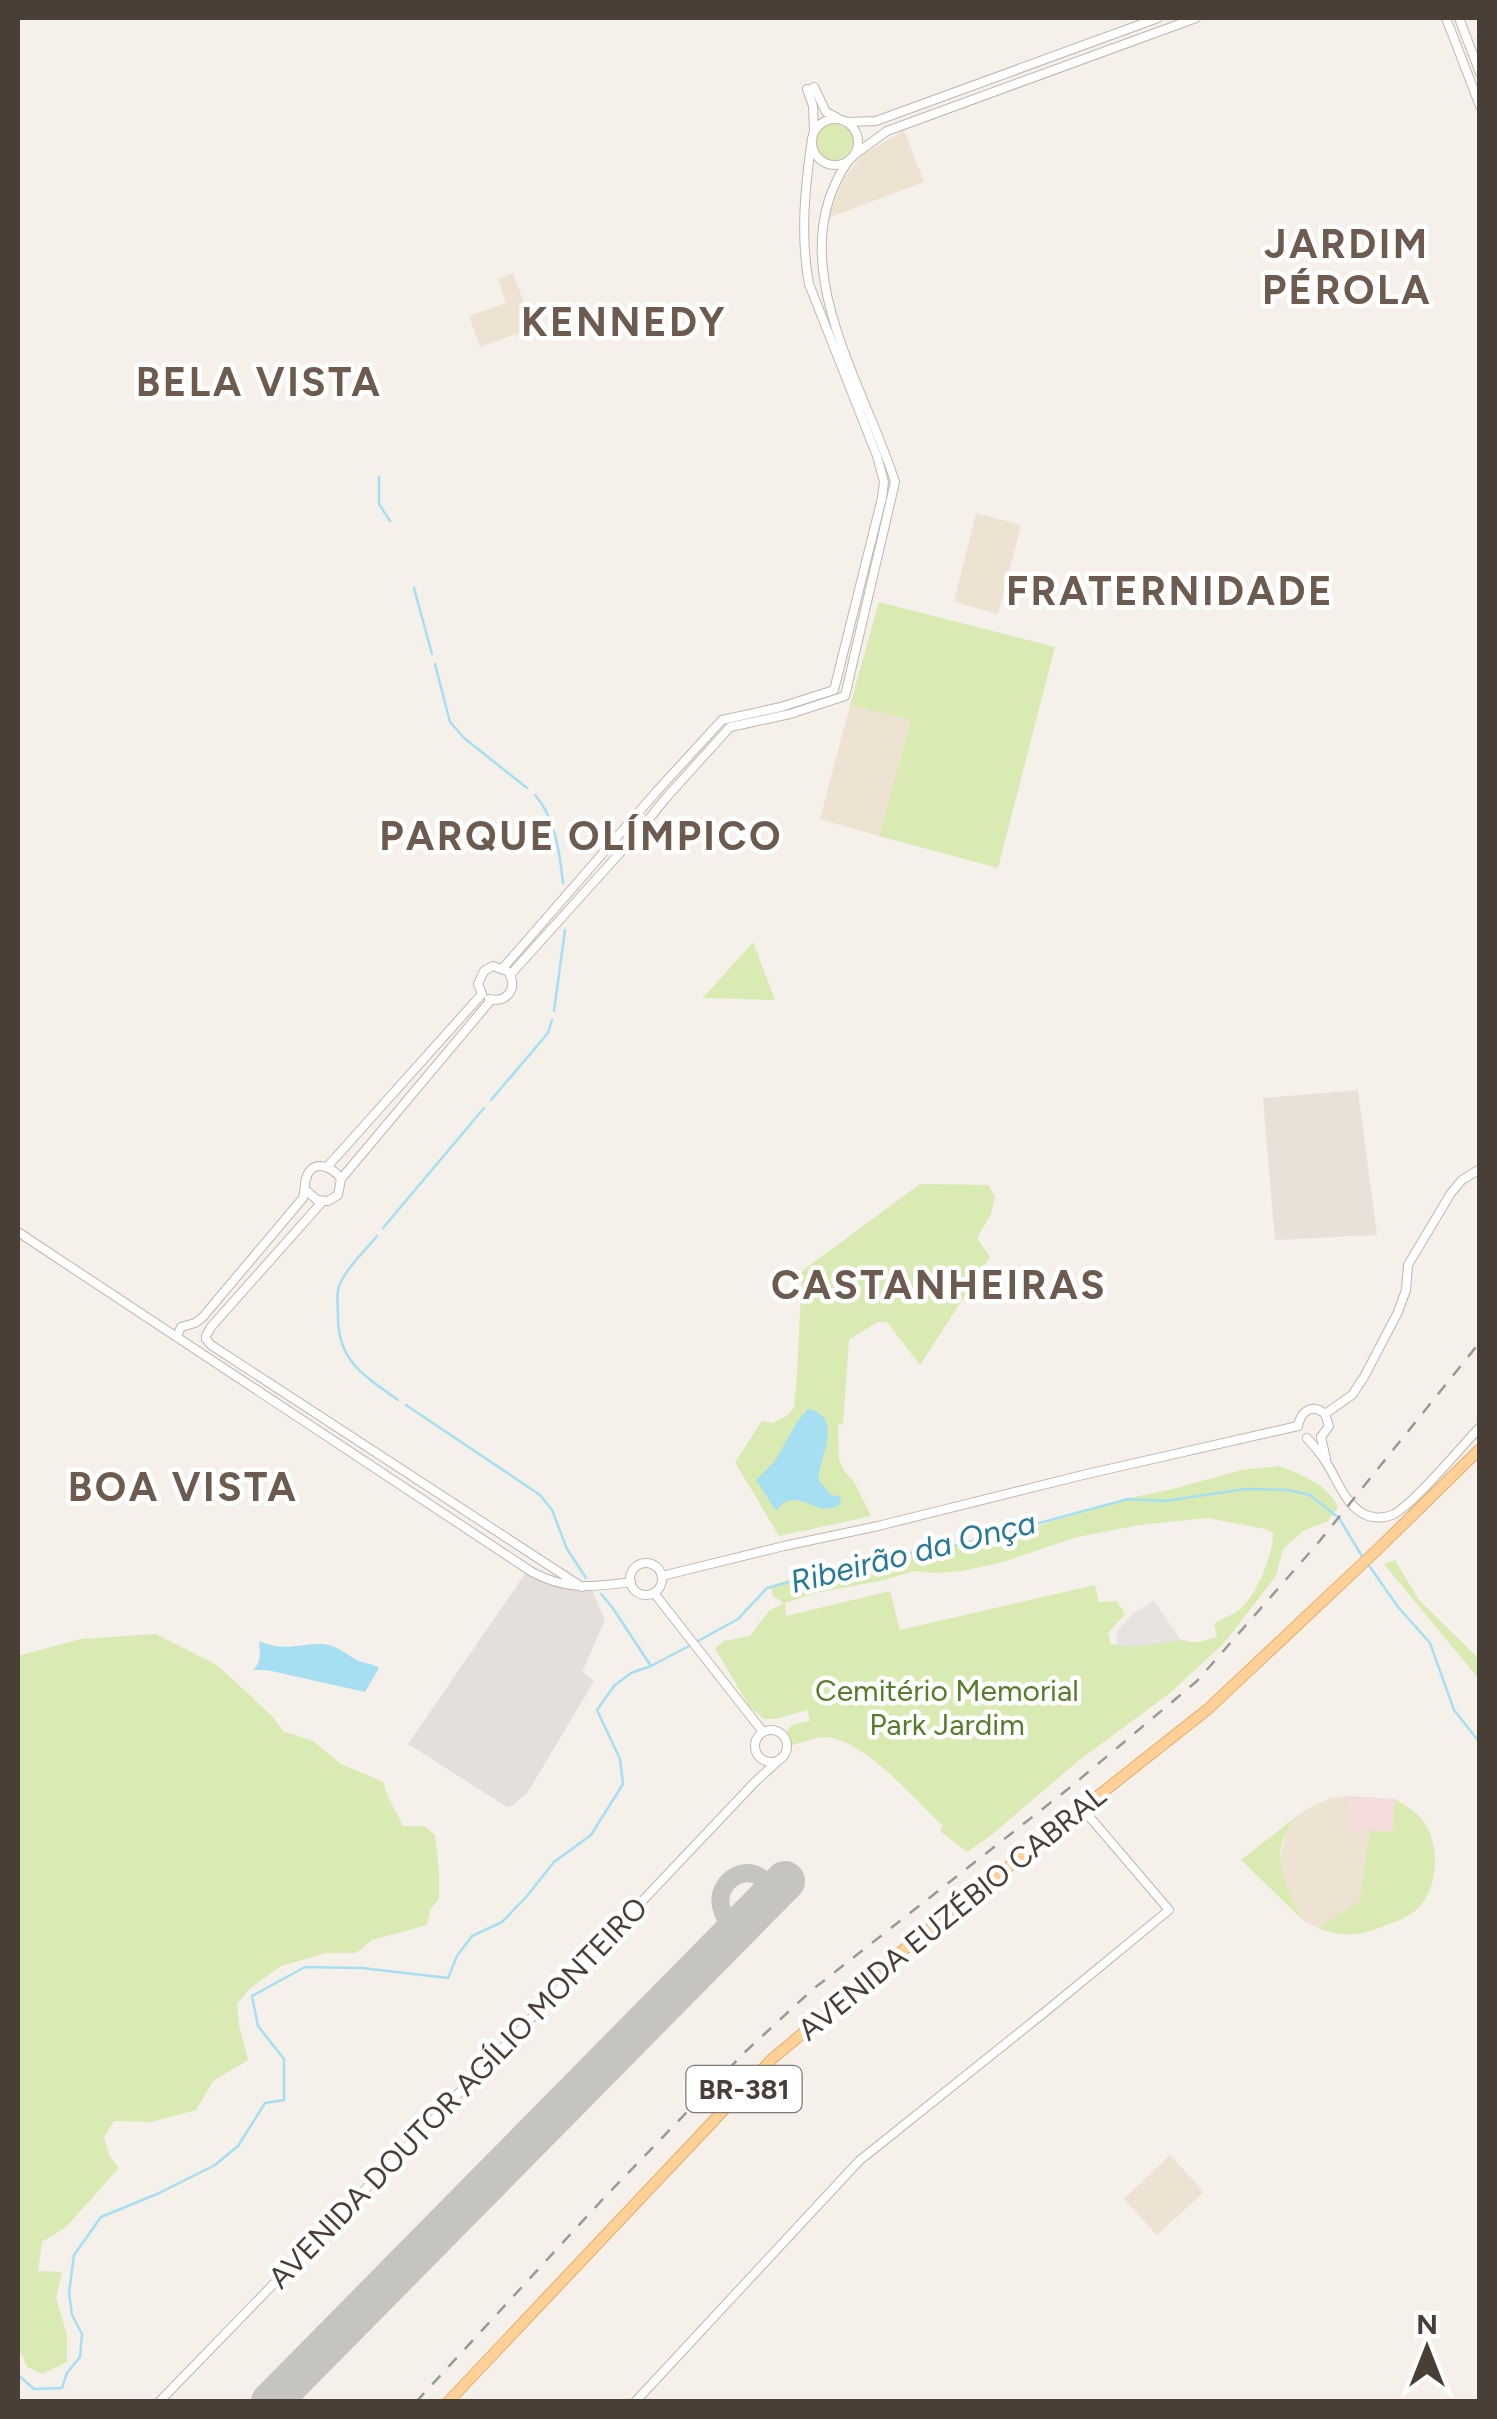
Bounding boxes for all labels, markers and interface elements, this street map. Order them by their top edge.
district label: JARDIM PÉROLA [1262,220,1432,314]
district label: KENNEDY [521,298,727,346]
district label: BELA VISTA [136,358,382,406]
district label: FRATERNIDADE [1006,567,1334,615]
district label: PARQUE OLÍMPICO [379,812,783,860]
district label: CASTANHEIRAS [771,1261,1107,1309]
district label: BOA VISTA [68,1463,298,1511]
water label: Ribeirão da Onça [786,1503,1040,1601]
park label: Cemitério Memorial Park Jardim [815,1672,1079,1743]
street label: AVENIDA EUZÉBIO CABRAL [790,1777,1113,2048]
street label: AVENIDA DOUTOR AGÍLIO MONTEIRO [260,1889,655,2296]
road number: BR-381 [686,2066,802,2112]
north arrow [1377,2299,1477,2399]
text: N [1416,2307,1438,2341]

